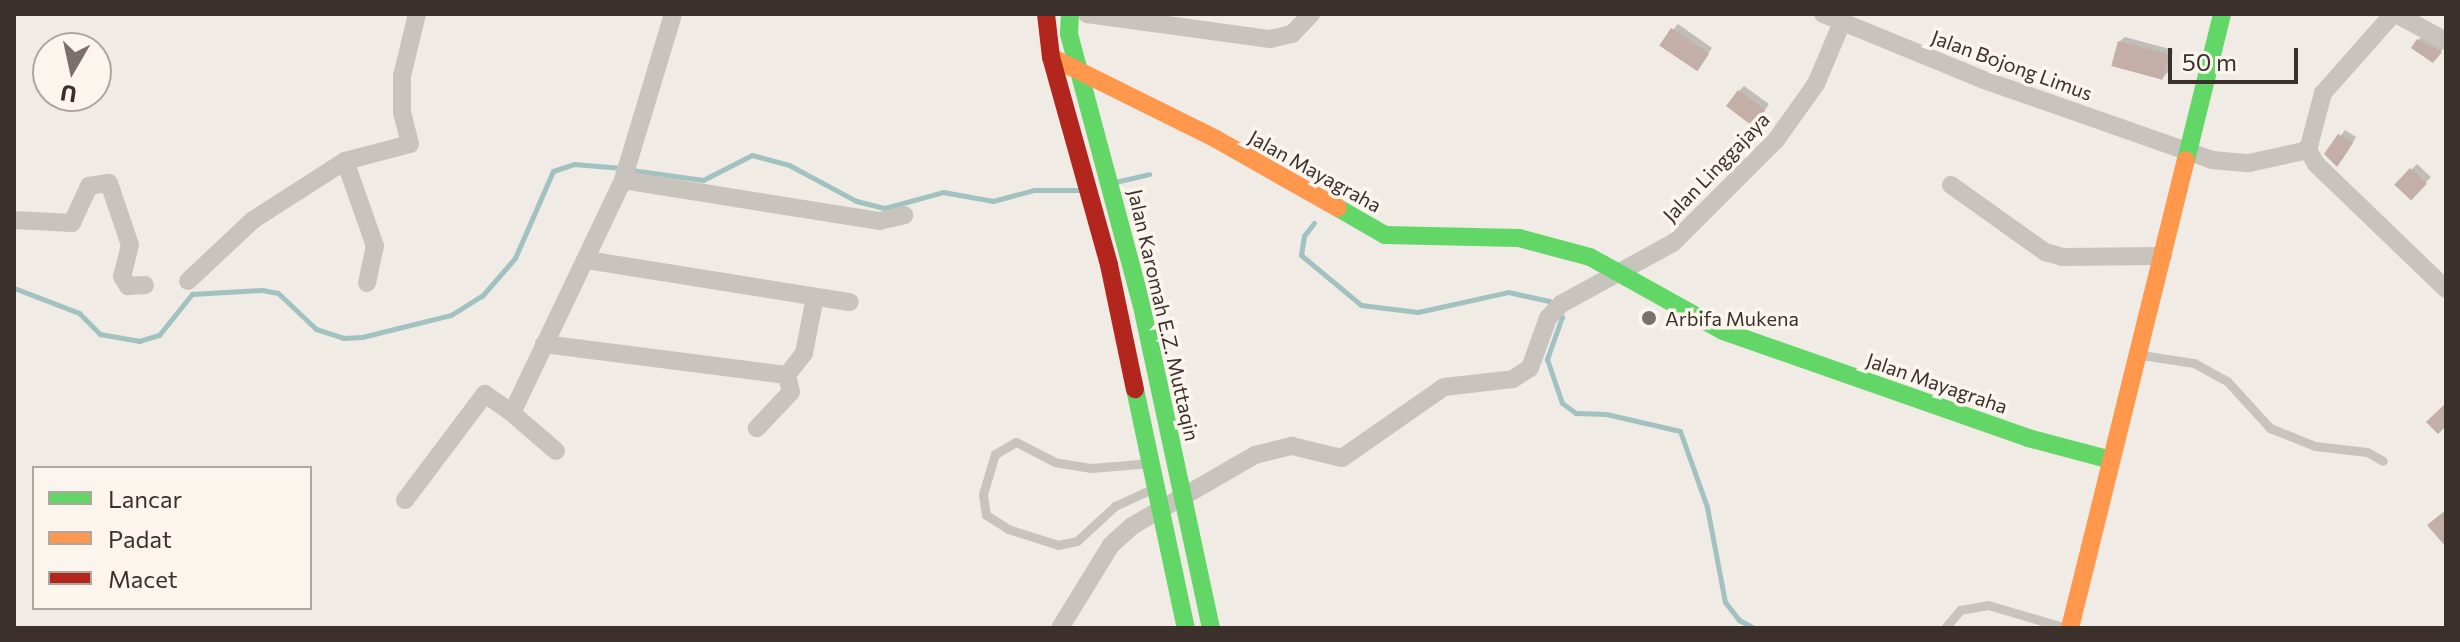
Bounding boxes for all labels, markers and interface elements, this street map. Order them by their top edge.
street label: Jalan Bojong Limus [1928,25,2096,105]
north arrow [32,32,112,112]
scale bar [2172,32,2302,82]
text: 50 m [2182,47,2237,76]
text: U [58,80,79,109]
street label: Jalan Linggajaya [1658,107,1774,227]
street label: Jalan Mayagraha [1244,125,1386,217]
street label: Jalan Karomah E.Z. Muttaqin [1123,187,1205,443]
place label: Arbifa Mukena [1665,306,1799,330]
marker: Arbifa Mukena [1640,309,1658,327]
street label: Jalan Mayagraha [1863,348,2011,418]
legend [32,466,312,610]
text: Lancar [108,484,182,513]
text: Padat [108,524,172,553]
text: Macet [108,564,178,593]

